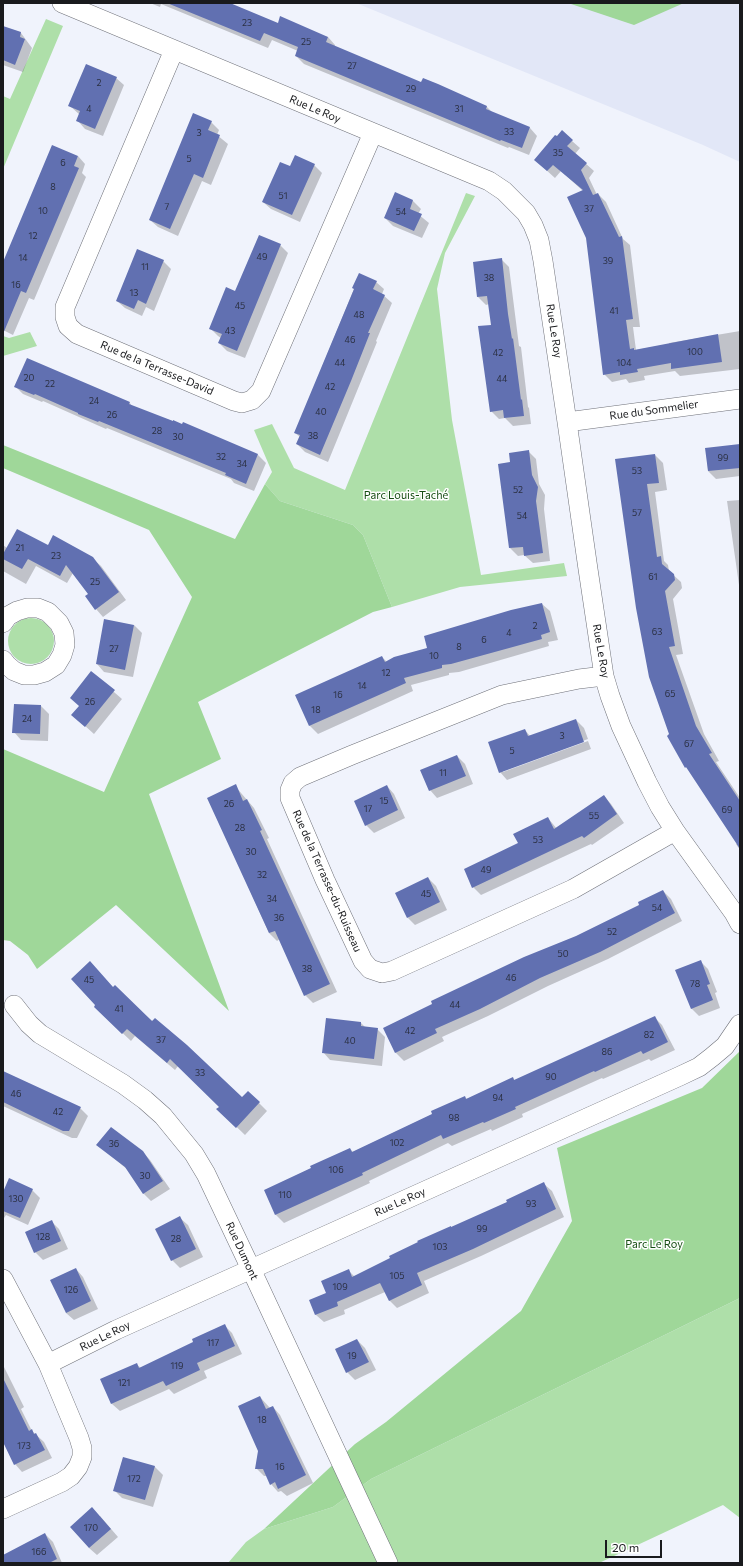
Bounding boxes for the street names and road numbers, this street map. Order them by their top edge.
street label: Rue Le Roy [287,92,343,126]
street label: Rue Le Roy [543,303,565,359]
street label: Rue de la Terrasse-David [98,338,216,398]
street label: Rue du Sommelier [609,397,699,423]
street label: Rue Le Roy [590,623,612,679]
street label: Rue de la Terrasse-du-Ruisseau [290,808,364,954]
street label: Rue Le Roy [372,1185,428,1219]
street label: Rue Dumont [223,1220,261,1282]
street label: Rue Le Roy [78,1318,132,1354]

